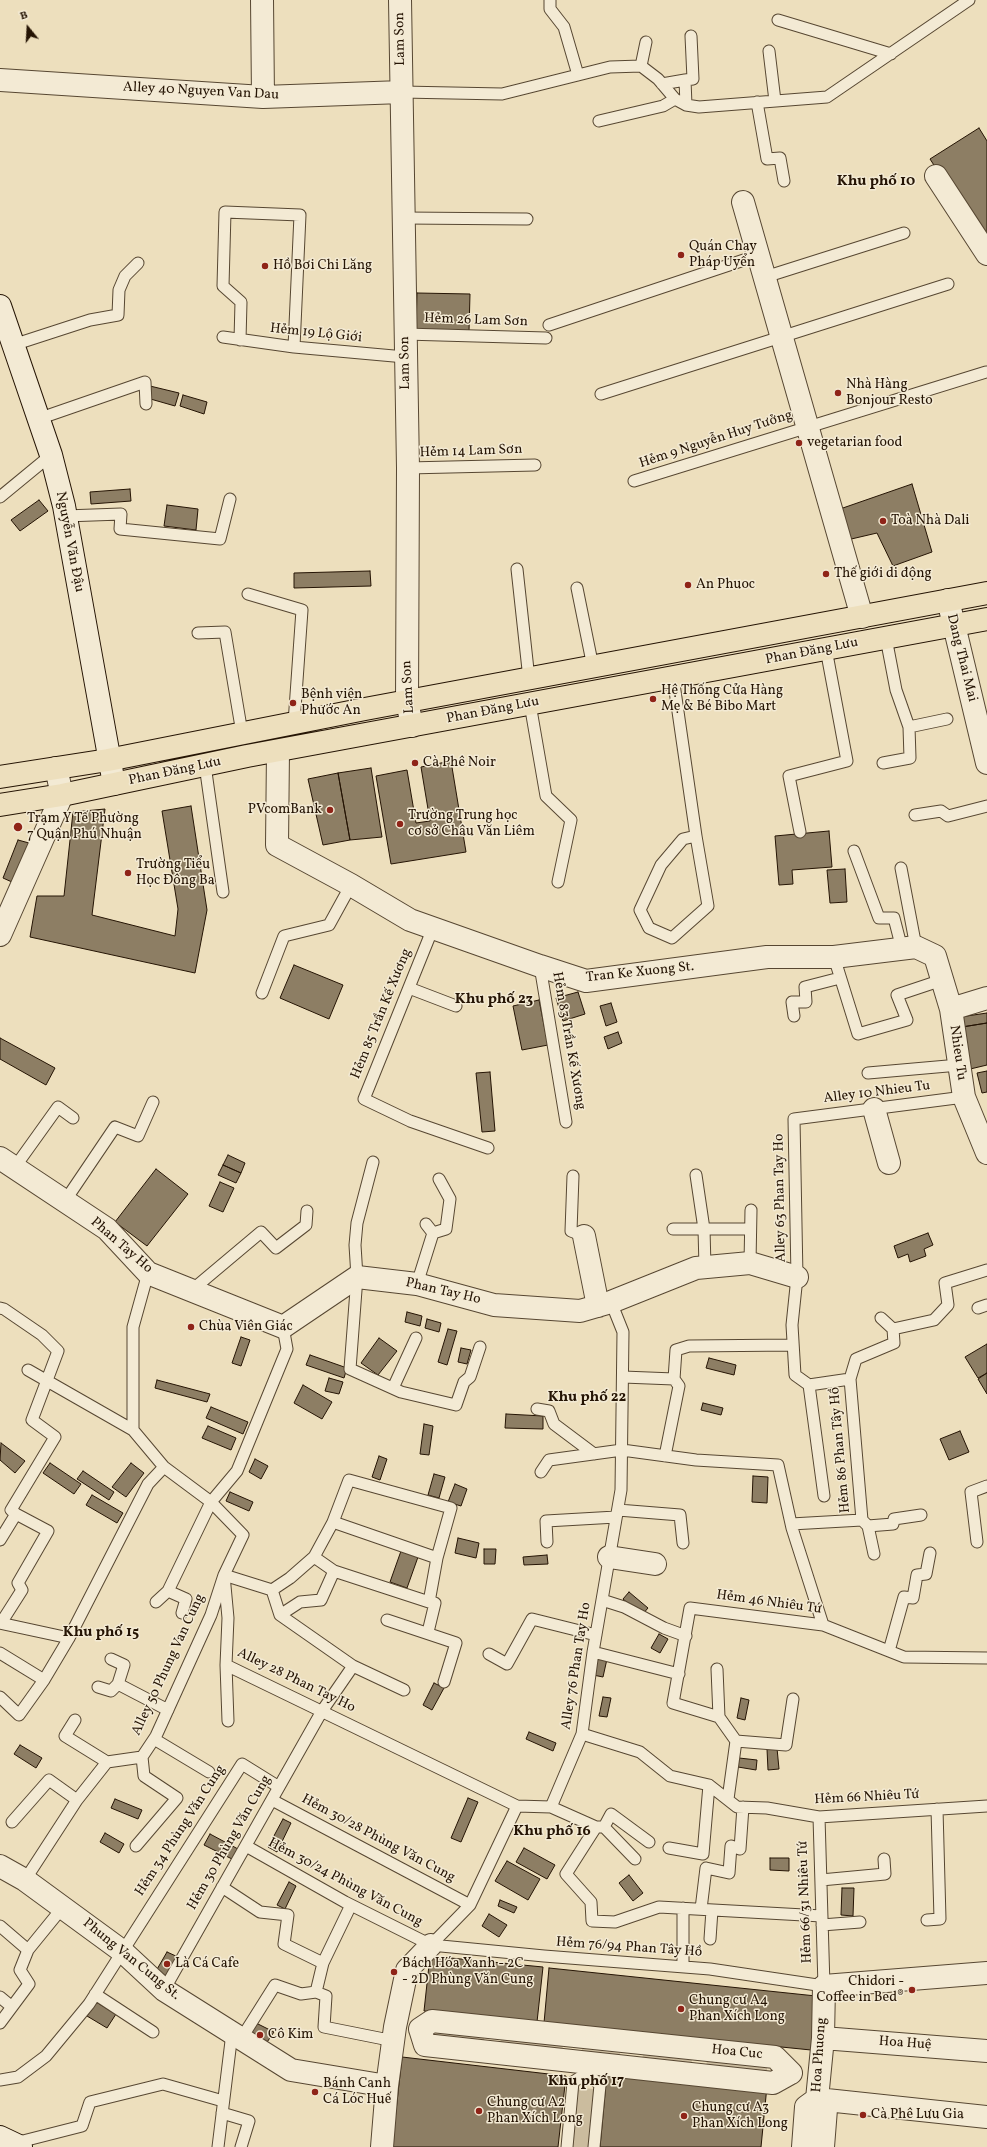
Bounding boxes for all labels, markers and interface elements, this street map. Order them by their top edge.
north arrow [8,8,48,48]
text: B [18,8,30,24]
street label: Lam Son [392,12,410,66]
street label: Alley 40 Nguyen Van Dau [123,80,279,104]
district label: Khu phố 10 [837,173,915,191]
place label: Quán Chay Pháp Uyển [689,239,757,272]
marker: Quán Chay Pháp Uyển [676,250,686,260]
place label: Hồ Bơi Chi Lăng [273,258,372,274]
marker: Hồ Bơi Chi Lăng [260,261,270,271]
street label: Hẻm 26 Lam Sơn [424,311,528,331]
street label: Hẻm 19 Lộ Giới [269,321,363,347]
street label: Lam Son [397,336,415,390]
place label: Nhà Hàng Bonjour Resto [846,377,933,410]
marker: Nhà Hàng Bonjour Resto [833,388,843,398]
street label: Hẻm 9 Nguyễn Huy Tưởng [637,407,795,473]
place label: vegetarian food [807,435,902,451]
marker: vegetarian food [794,438,804,448]
street label: Hẻm 14 Lam Sơn [419,442,523,462]
street label: Nguyễn Văn Đậu [51,490,87,594]
place label: Toà Nhà Dali [891,513,970,529]
marker: Toà Nhà Dali [878,516,888,526]
place label: Thế giới di động [834,566,932,582]
marker: Thế giới di động [821,569,831,579]
place label: An Phuoc [696,577,755,593]
marker: An Phuoc [683,580,693,590]
street label: Dang Thai Mai [942,612,980,704]
street label: Phan Đăng Lưu [764,635,860,669]
street label: Lam Son [399,660,419,714]
place label: Hệ Thống Cửa Hàng Mẹ & Bé Bibo Mart [661,683,783,716]
place label: Bệnh viện Phước An [301,687,362,720]
street label: Phan Đăng Lưu [445,694,541,728]
marker: Hệ Thống Cửa Hàng Mẹ & Bé Bibo Mart [648,694,658,704]
marker: Bệnh viện Phước An [288,698,298,708]
street label: Phan Đăng Lưu [127,754,223,790]
place label: Cà Phê Noir [423,755,496,771]
marker: Cà Phê Noir [410,758,420,768]
place label: PVcomBank [248,802,322,818]
marker: PVcomBank [325,805,335,815]
place label: Trường Trung học cơ sở Châu Văn Liêm [408,808,535,840]
place label: Trạm Y Tế Phường 7 Quận Phú Nhuận [27,811,142,844]
marker: Trường Trung học cơ sở Châu Văn Liêm [395,819,405,829]
marker: Trạm Y Tế Phường 7 Quận Phú Nhuận [12,821,24,833]
place label: Trường Tiểu Học Đông Ba [136,857,215,890]
marker: Trường Tiểu Học Đông Ba [123,868,133,878]
street label: Hẻm 85 Trần Kế Xương [348,946,416,1082]
street label: Tran Ke Xuong St. [585,959,695,987]
street label: Hẻm 83 Trần Kế Xương [548,971,588,1111]
district label: Khu phố 23 [455,991,533,1009]
street label: Nhieu Tu [945,1024,969,1082]
street label: Alley 10 Nhieu Tu [823,1078,931,1108]
street label: Alley 63 Phan Tay Ho [771,1133,791,1263]
street label: Phan Tay Ho [86,1214,156,1278]
street label: Phan Tay Ho [404,1275,482,1309]
place label: Chùa Viên Giác [199,1319,293,1335]
marker: Chùa Viên Giác [186,1322,196,1332]
street label: Hẻm 86 Phan Tây Hồ [827,1386,855,1514]
district label: Khu phố 22 [548,1389,626,1407]
street label: Hẻm 46 Nhiêu Tứ [715,1587,823,1619]
street label: Alley 50 Phung Van Cung [129,1591,209,1739]
street label: Alley 76 Phan Tay Ho [559,1601,595,1731]
district label: Khu phố 15 [63,1624,139,1642]
street label: Alley 28 Phan Tay Ho [234,1645,358,1717]
street label: Hẻm 34 Phùng Văn Cung [132,1762,230,1900]
street label: Hẻm 30 Phùng Văn Cung [185,1773,275,1913]
street label: Hẻm 66 Nhiêu Tứ [814,1787,920,1809]
street label: Hẻm 30/28 Phùng Văn Cung [298,1791,458,1887]
district label: Khu phố 16 [513,1823,591,1841]
street label: Hẻm 30/24 Phùng Văn Cung [265,1835,425,1931]
street label: Hẻm 66/31 Nhiêu Tứ [795,1840,817,1964]
street label: Phung Van Cung St. [79,1916,183,2004]
street label: Hẻm 76/94 Phan Tây Hồ [555,1935,703,1961]
place label: Là Cá Cafe [175,1956,239,1972]
place label: Bách Hóa Xanh - 2C - 2D Phùng Văn Cung [402,1956,533,1988]
marker: Là Cá Cafe [162,1959,172,1969]
marker: Bách Hóa Xanh - 2C - 2D Phùng Văn Cung [389,1967,399,1977]
place label: Chidori - Coffee in Bed® [816,1974,904,2006]
marker: Chidori - Coffee in Bed® [907,1985,917,1995]
place label: Chung cư A4 Phan Xích Long [689,1993,785,2026]
marker: Chung cư A4 Phan Xích Long [676,2004,686,2014]
street label: Hoa Phuong [809,2017,831,2093]
place label: Cô Kim [268,2027,313,2043]
marker: Cô Kim [255,2030,265,2040]
street label: Hoa Huệ [878,2034,932,2054]
street label: Hoa Cuc [711,2042,763,2064]
district label: Khu phố 17 [548,2073,624,2091]
place label: Bánh Canh Cá Lóc Huế [323,2076,391,2108]
marker: Bánh Canh Cá Lóc Huế [310,2087,320,2097]
place label: Chung cư A2 Phan Xích Long [487,2095,583,2128]
place label: Chung cư A3 Phan Xích Long [692,2100,788,2132]
marker: Chung cư A2 Phan Xích Long [474,2106,484,2116]
place label: Cà Phê Lưu Gia [871,2107,964,2123]
marker: Cà Phê Lưu Gia [858,2110,868,2120]
marker: Chung cư A3 Phan Xích Long [679,2111,689,2121]

